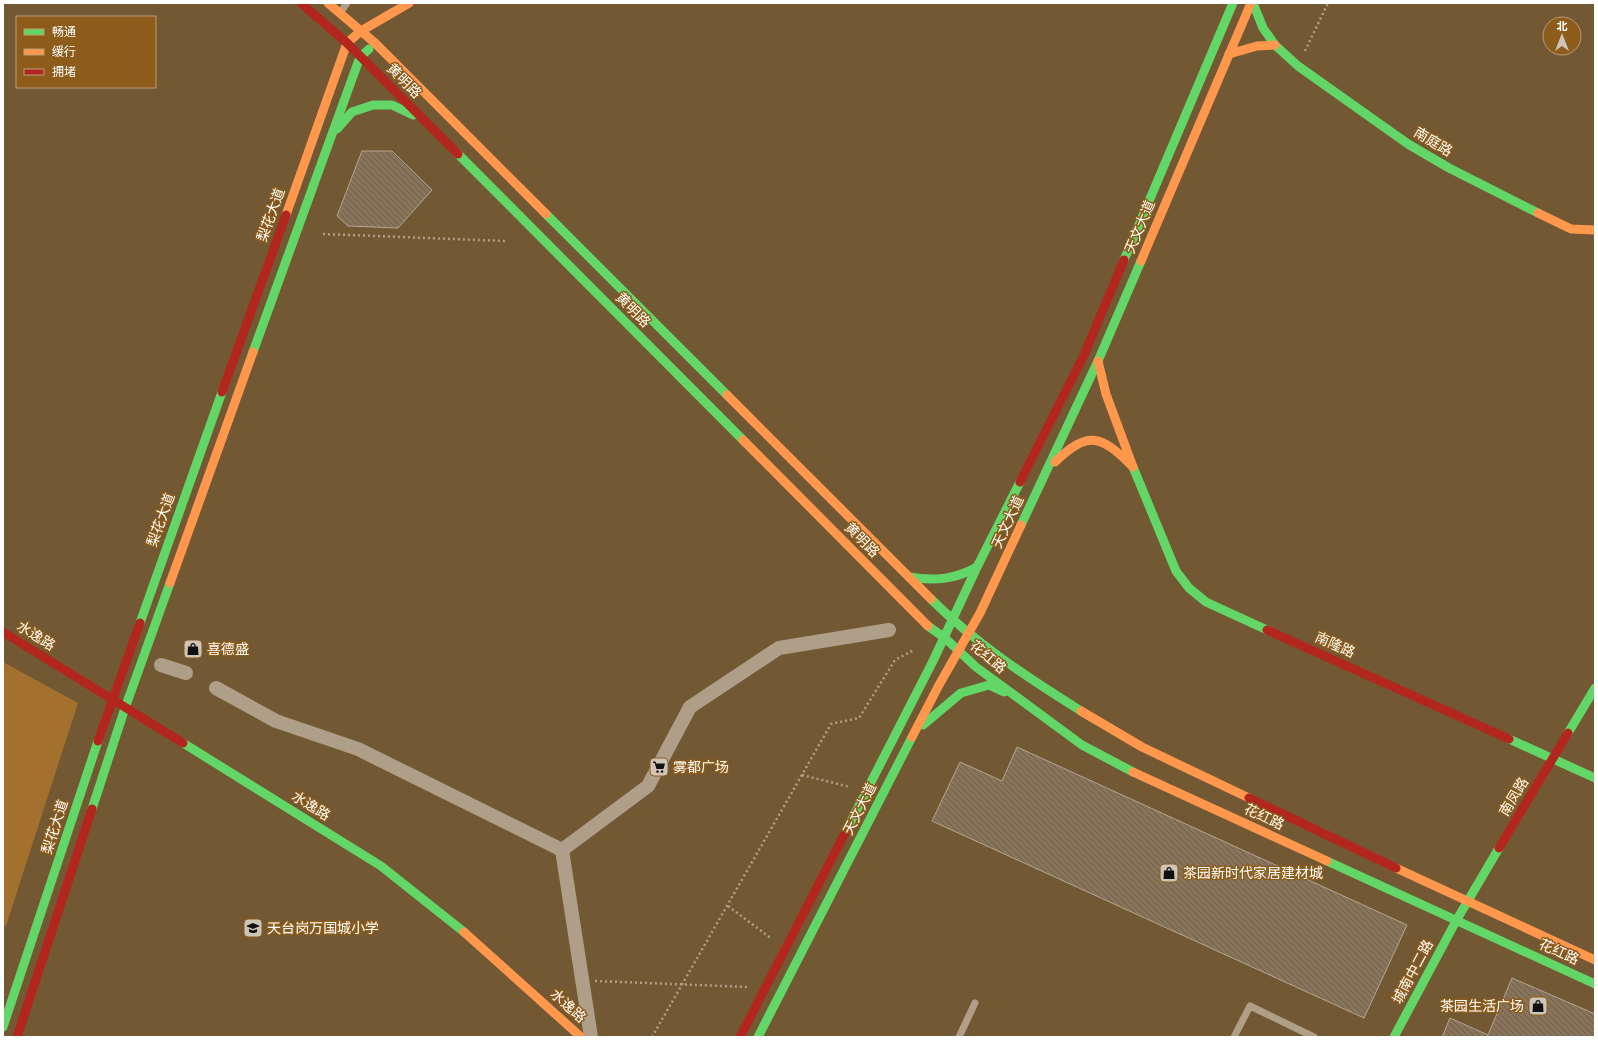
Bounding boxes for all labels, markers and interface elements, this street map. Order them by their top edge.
legend [16,16,156,88]
north arrow [1542,16,1582,56]
text: 北 [1557,20,1568,33]
text: 畅通 [52,25,76,39]
text: 缓行 [52,45,76,59]
street label: 黄明路 [383,60,425,102]
text: 拥堵 [52,65,76,79]
street label: 南庭路 [1411,124,1455,160]
street label: 梨花大道 [253,186,289,244]
street label: 天文大道 [1121,198,1159,256]
street label: 黄明路 [612,289,654,331]
street label: 梨花大道 [143,491,179,549]
street label: 天文大道 [988,493,1028,551]
street label: 黄明路 [841,519,883,561]
street label: 水逸路 [14,618,58,654]
street label: 南隆路 [1312,629,1358,661]
street label: 花红路 [966,637,1010,677]
shop icon: 喜德盛 [182,638,204,660]
place label: 喜德盛 [207,641,249,658]
supermarket icon: 雾都广场 [648,756,670,778]
place label: 雾都广场 [673,759,729,776]
street label: 南凤路 [1496,775,1532,819]
street label: 天文大道 [840,780,880,838]
street label: 水逸路 [289,788,333,824]
street label: 梨花大道 [38,798,72,856]
street label: 花红路 [1241,800,1287,834]
shop icon: 茶园新时代家居建材城 [1158,862,1180,884]
place label: 茶园新时代家居建材城 [1183,865,1323,882]
school or university icon: 天台岗万国城小学 [242,917,264,939]
place label: 天台岗万国城小学 [267,920,379,937]
street label: 花红路 [1536,936,1582,968]
street label: 城南中二路 [1389,937,1437,1007]
street label: 水逸路 [547,986,589,1026]
shop icon: 茶园生活广场 [1527,995,1549,1017]
place label: 茶园生活广场 [1440,998,1524,1015]

